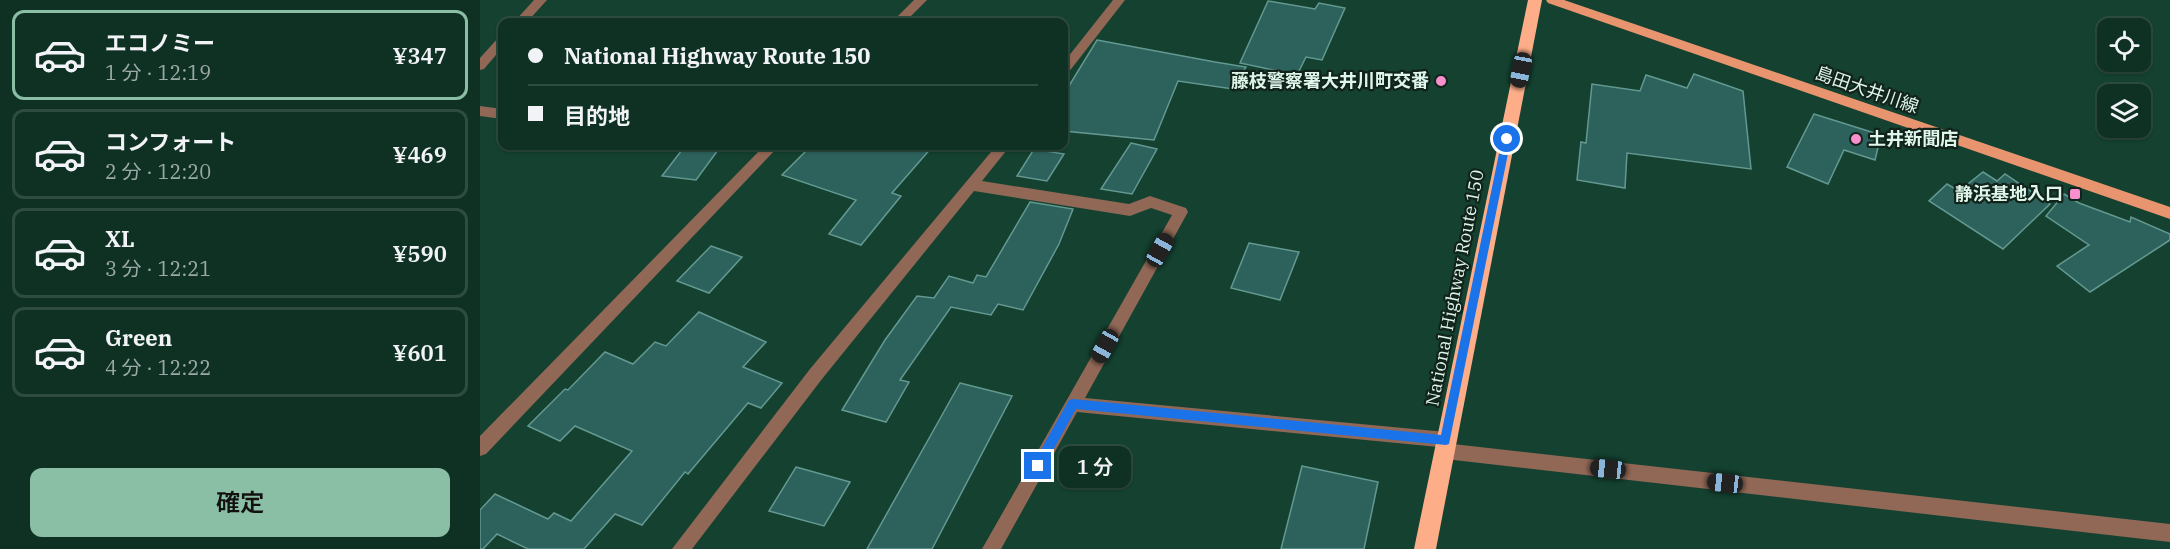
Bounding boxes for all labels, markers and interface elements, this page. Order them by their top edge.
map controls [2097,18,2151,138]
button: locate [2097,18,2151,72]
icon: car [33,28,87,82]
text: エコノミー [105,28,215,57]
text: ¥347 [393,41,447,70]
text: National Highway Route 150 [564,41,871,70]
car [1509,51,1533,89]
text: 1 分 · 12:19 [105,59,211,86]
street label: 島田大井川線 [1812,61,1922,118]
place label: 藤枝警察署大井川町交番 [1231,69,1429,92]
marker: 藤枝警察署大井川町交番 [1434,74,1448,88]
button: layers [2097,84,2151,138]
text: 目的地 [564,101,630,130]
route start [1493,125,1520,152]
icon: car [33,127,87,181]
text: コンフォート [105,127,236,156]
place label: 土井新聞店 [1868,127,1958,150]
marker: 土井新聞店 [1849,132,1863,146]
text: ¥469 [393,140,447,169]
text: 2 分 · 12:20 [105,158,211,185]
street label: National Highway Route 150 [1420,168,1489,408]
place label: 静浜基地入口 [1955,182,2063,205]
marker: 静浜基地入口 [2068,187,2082,201]
text: XL [105,224,135,253]
icon: car [33,226,87,280]
car [1143,230,1177,270]
text: ¥590 [393,239,447,268]
text: 3 分 · 12:21 [105,255,211,282]
text: Green [105,323,172,352]
icon: car [33,325,87,379]
car [1088,326,1122,366]
text: ¥601 [393,338,447,367]
text: 4 分 · 12:22 [105,354,211,381]
callout: 1 分 [1059,445,1131,487]
route end [1024,452,1051,479]
text: 1 分 [1077,453,1113,480]
car [1589,458,1627,480]
button: 確定 [30,468,450,537]
car [1706,472,1744,494]

